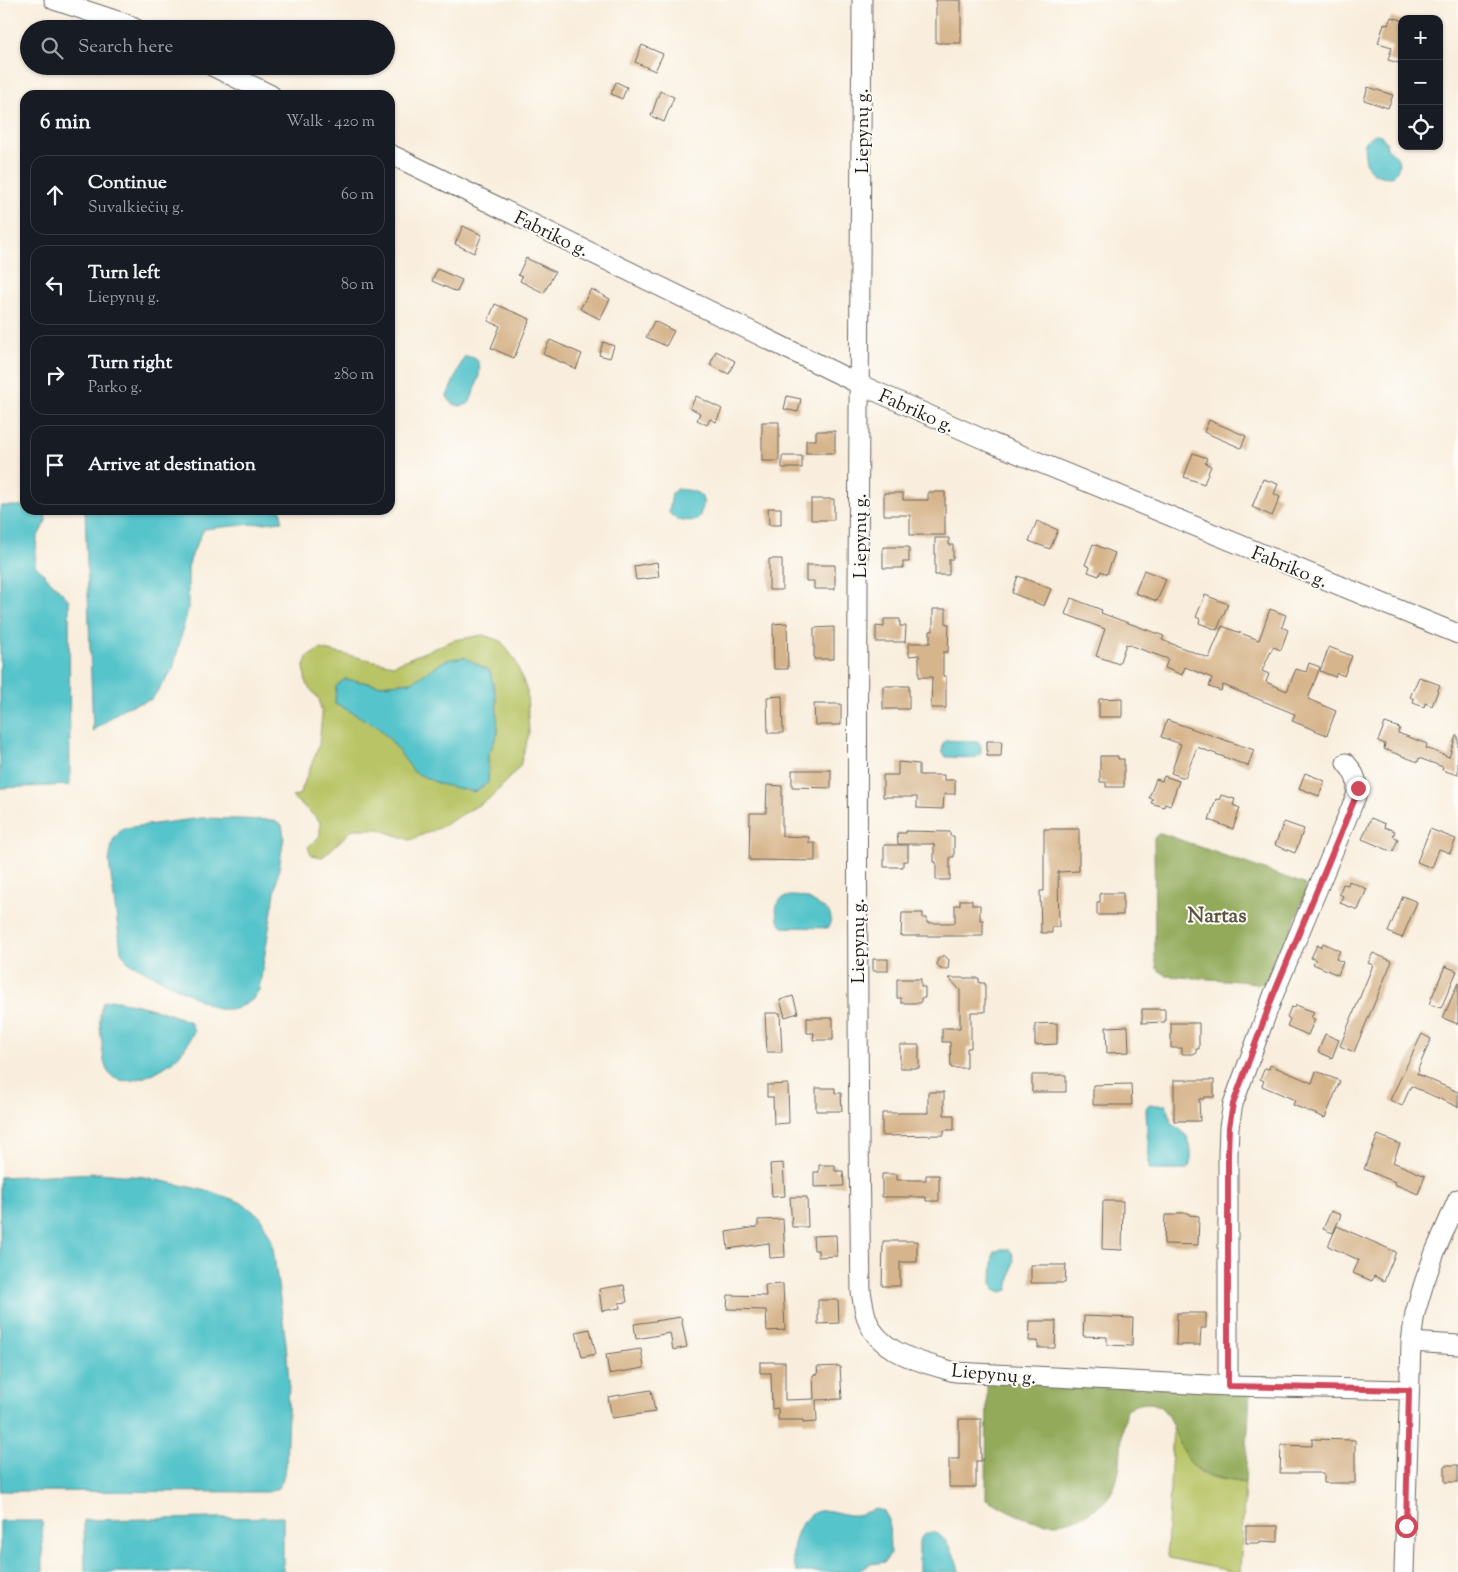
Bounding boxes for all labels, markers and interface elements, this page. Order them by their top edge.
map controls [1398,15,1443,150]
button: + [1398,15,1443,60]
search box [20,20,395,75]
icon: search [38,34,66,62]
text: Search here [78,34,173,61]
button: − [1398,60,1443,105]
street label: Liepynų g. [850,89,877,173]
button: locate [1398,105,1443,150]
text: 6 min [40,108,91,138]
text: Walk · 420 m [286,111,375,134]
text: Continue [88,170,167,197]
icon: ahead [41,181,69,209]
text: 60 m [341,184,374,207]
text: Suvalkiečių g. [88,197,184,220]
street label: Fabriko g. [509,206,593,265]
text: Turn left [88,260,160,287]
icon: left [41,271,69,299]
text: 80 m [341,274,374,297]
text: Liepynų g. [88,287,160,310]
text: Turn right [88,350,172,377]
icon: right [41,361,69,389]
text: 280 m [333,364,374,387]
text: Parko g. [88,377,142,400]
street label: Fabriko g. [874,384,958,441]
icon: arrive [41,451,69,479]
text: Arrive at destination [88,452,256,479]
street label: Liepynų g. [848,494,875,578]
street label: Fabriko g. [1247,541,1331,596]
route end [1347,777,1370,800]
street label: Liepynų g. [846,899,873,983]
district label: Nartas [1187,902,1247,932]
street label: Liepynų g. [950,1358,1037,1393]
route start [1395,1515,1418,1538]

